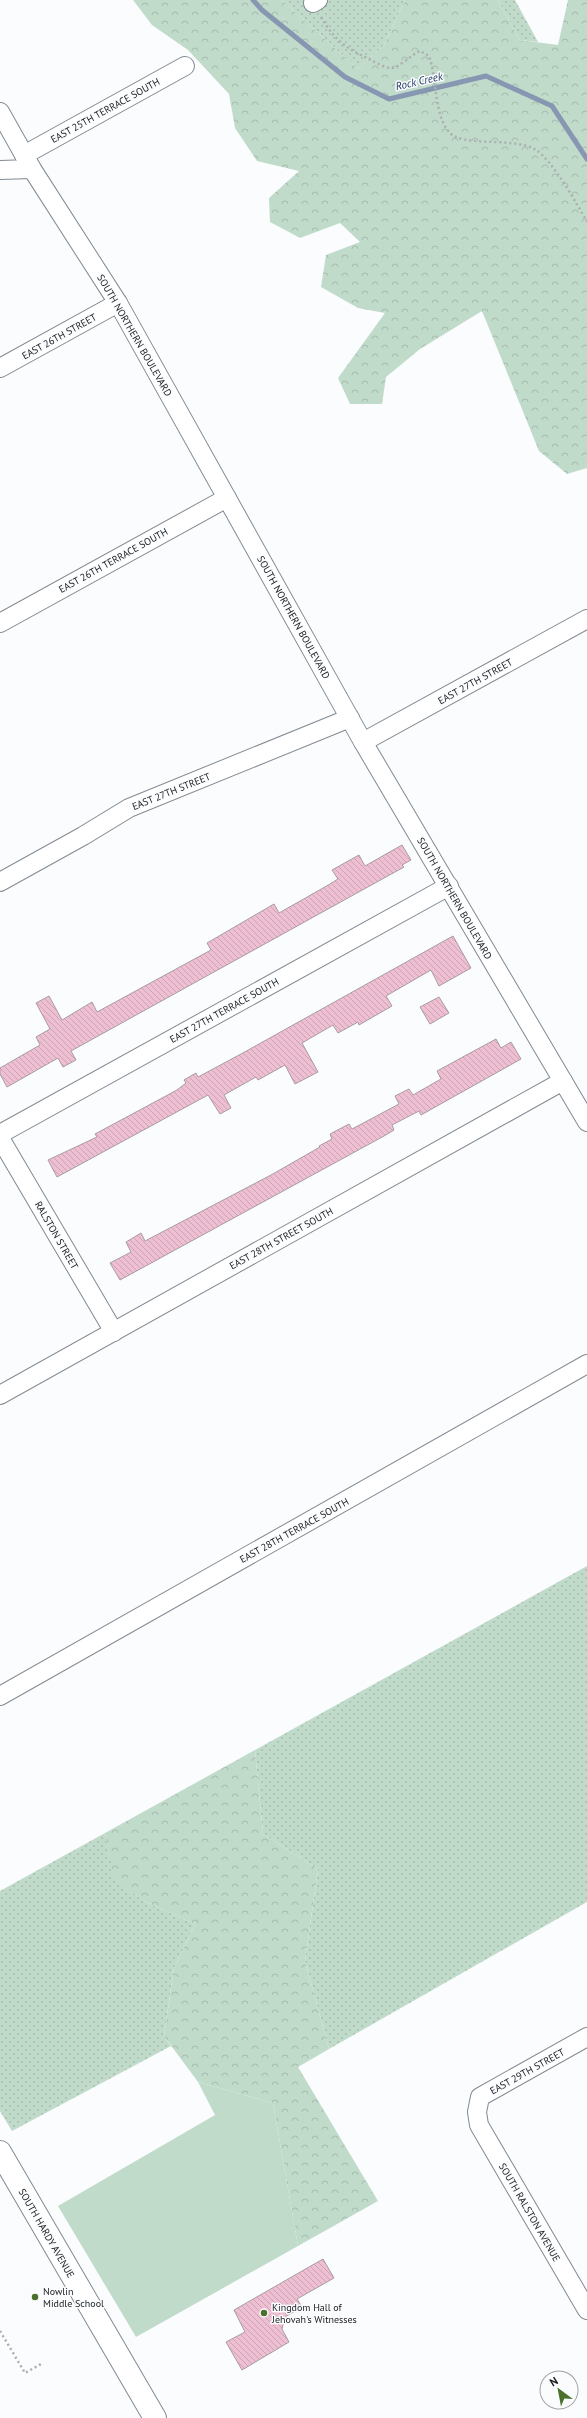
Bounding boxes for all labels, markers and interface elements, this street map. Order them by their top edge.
water label: Rock Creek [394,69,445,93]
street label: EAST 25TH TERRACE SOUTH [48,75,162,146]
street label: SOUTH NORTHERN BOULEVARD [94,272,175,399]
street label: EAST 26TH STREET [20,310,99,362]
street label: EAST 26TH TERRACE SOUTH [56,525,170,596]
street label: SOUTH NORTHERN BOULEVARD [254,553,333,681]
street label: EAST 27TH STREET [436,655,515,707]
street label: EAST 27TH STREET [130,770,213,813]
street label: SOUTH NORTHERN BOULEVARD [414,835,495,962]
street label: EAST 27TH TERRACE SOUTH [167,975,281,1046]
street label: RALSTON STREET [32,1199,82,1272]
street label: EAST 28TH STREET SOUTH [227,1205,335,1272]
street label: EAST 28TH TERRACE SOUTH [237,1495,351,1566]
street label: EAST 29TH STREET [488,2045,567,2097]
street label: SOUTH RALSTON AVENUE [496,2161,563,2264]
street label: SOUTH HARDY AVENUE [16,2186,77,2280]
place label: Nowlin Middle School [43,2285,104,2310]
marker: Nowlin Middle School [30,2292,40,2302]
place label: Kingdom Hall of Jehovah's Witnesses [271,2301,357,2326]
marker: Kingdom Hall of Jehovah's Witnesses [259,2308,269,2318]
north arrow [539,2370,579,2410]
text: N [547,2374,560,2389]

